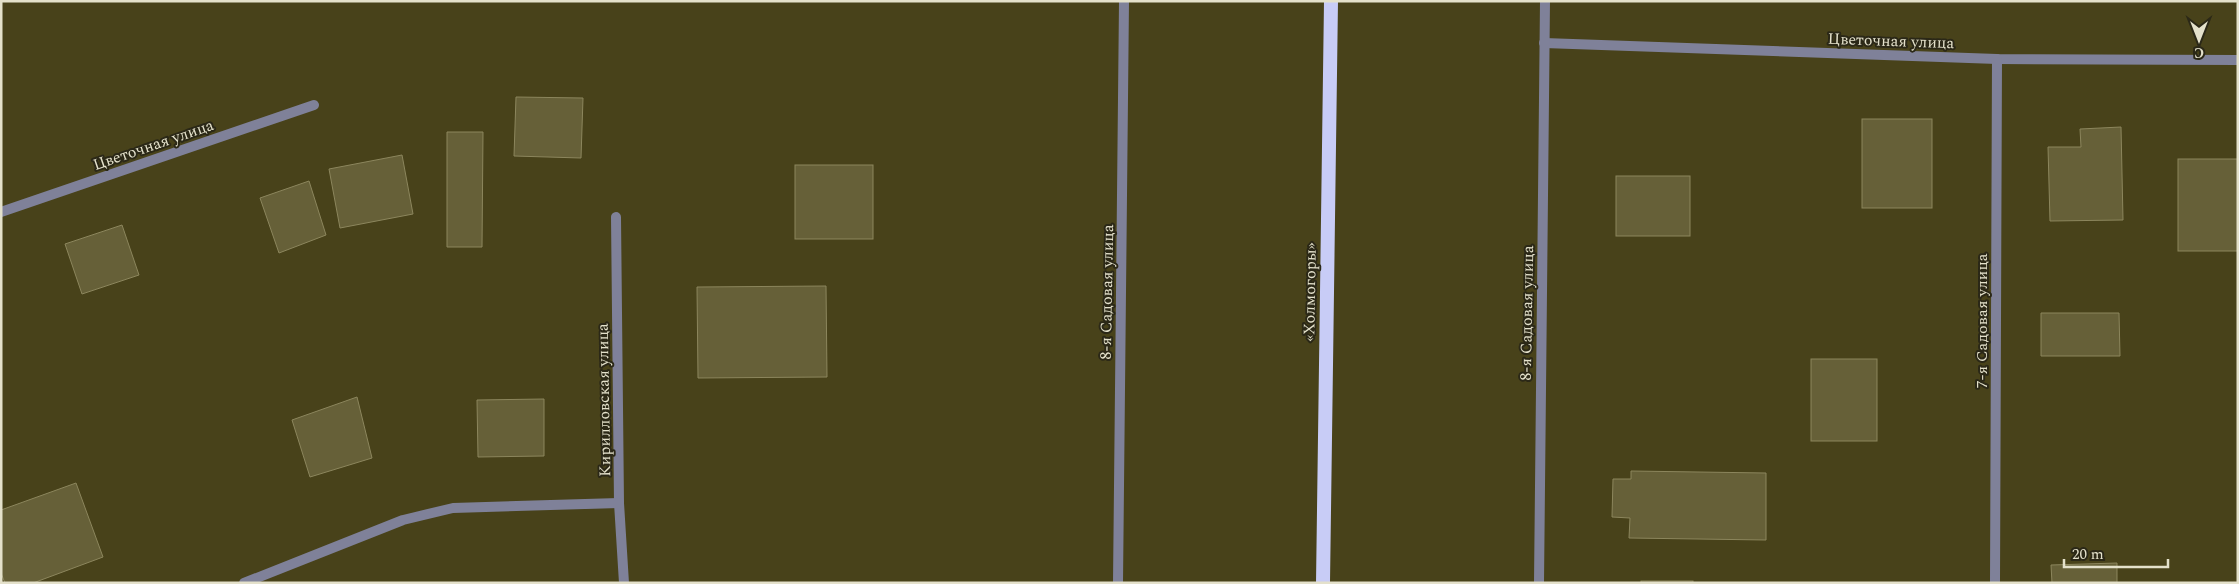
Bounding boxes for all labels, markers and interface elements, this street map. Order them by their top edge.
north arrow [2174,15,2224,65]
street label: Цветочная улица [1827,27,1955,55]
text: С [2194,42,2204,63]
street label: Цветочная улица [90,113,217,177]
street label: 8-я Садовая улица [1094,224,1120,360]
street label: «Холмогоры» [1297,242,1323,342]
street label: 8-я Садовая улица [1514,245,1540,381]
street label: 7-я Садовая улица [1970,253,1994,389]
street label: Кирилловская улица [591,323,617,477]
scale bar [2064,536,2168,568]
text: 20 m [2072,543,2104,566]

